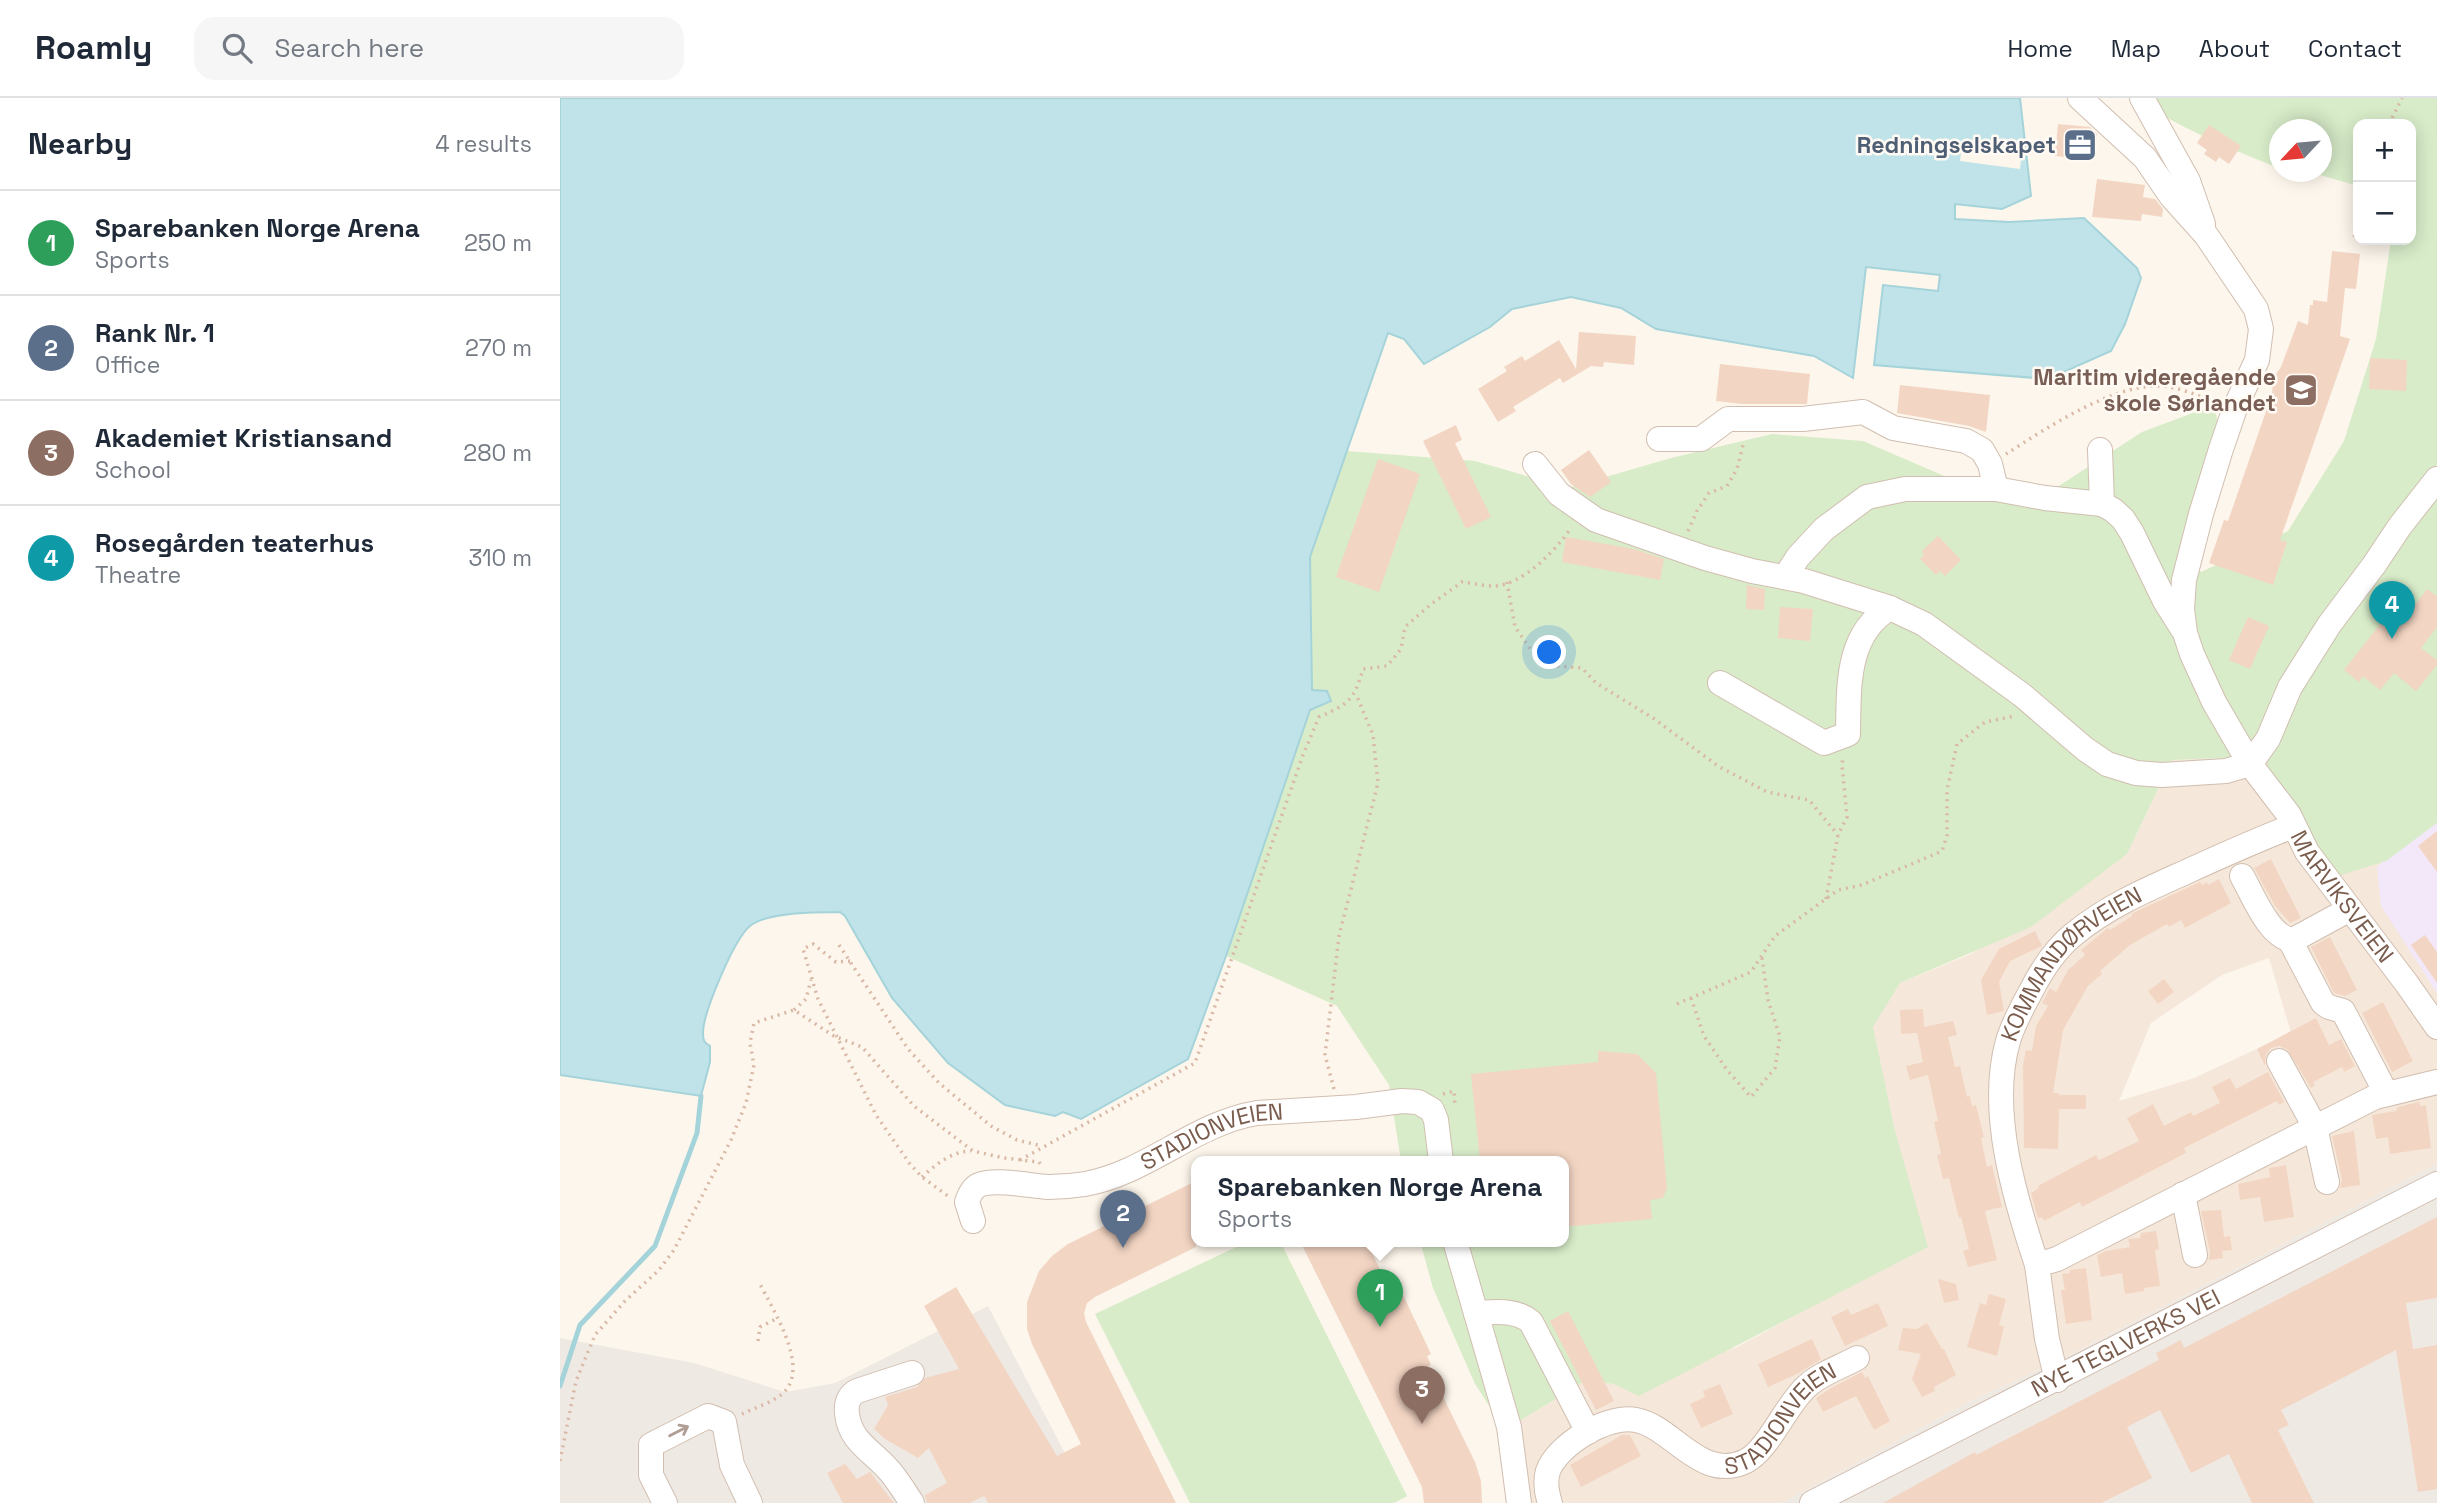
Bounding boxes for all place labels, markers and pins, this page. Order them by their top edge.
office icon: Redningselskapet [2061,126,2099,164]
place label: Redningselskapet [1857,130,2056,160]
place label: Maritim videregående skole Sørlandet [2033,362,2276,418]
school or university icon: Maritim videregående skole Sørlandet [2282,371,2320,409]
pin: 4 [2369,581,2415,639]
pin: 2 [1100,1190,1146,1248]
pin: 1 [1357,1269,1403,1327]
pin: 3 [1399,1366,1445,1424]

